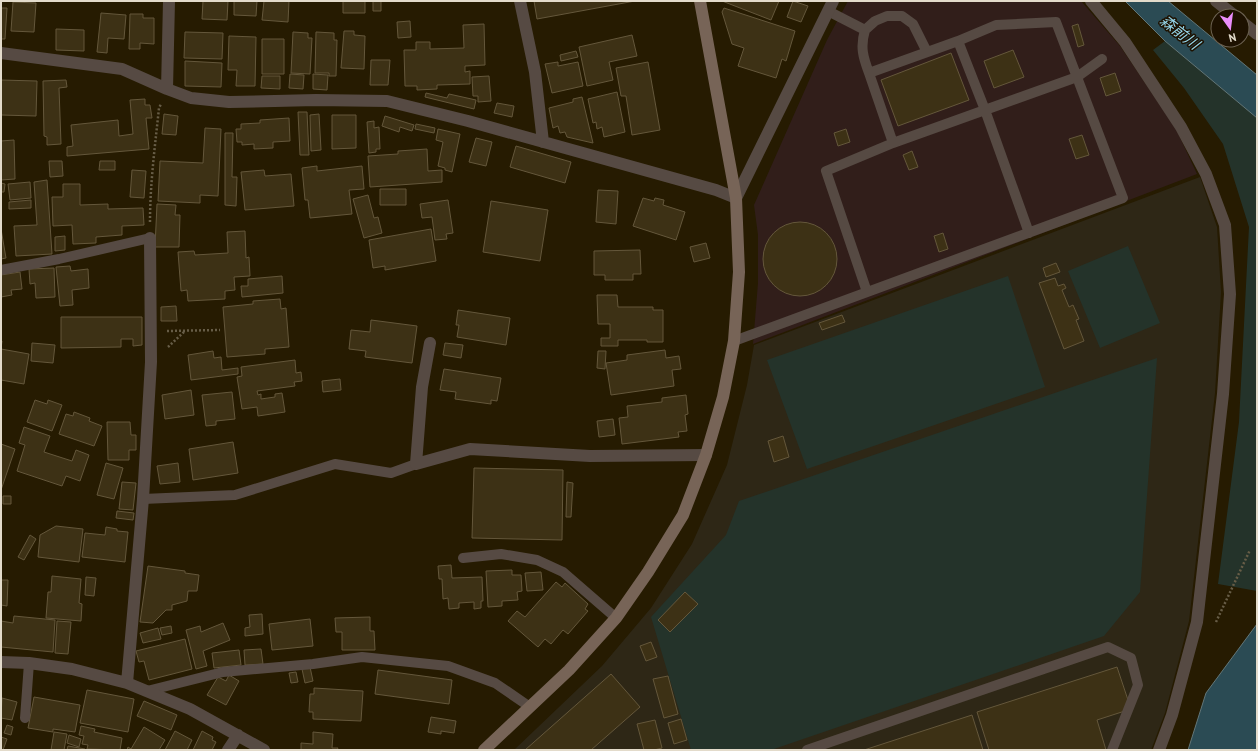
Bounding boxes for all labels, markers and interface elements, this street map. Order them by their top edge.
north arrow [1210,8,1250,48]
water label: 森前川 [1156,11,1205,55]
text: N [1227,30,1238,45]

